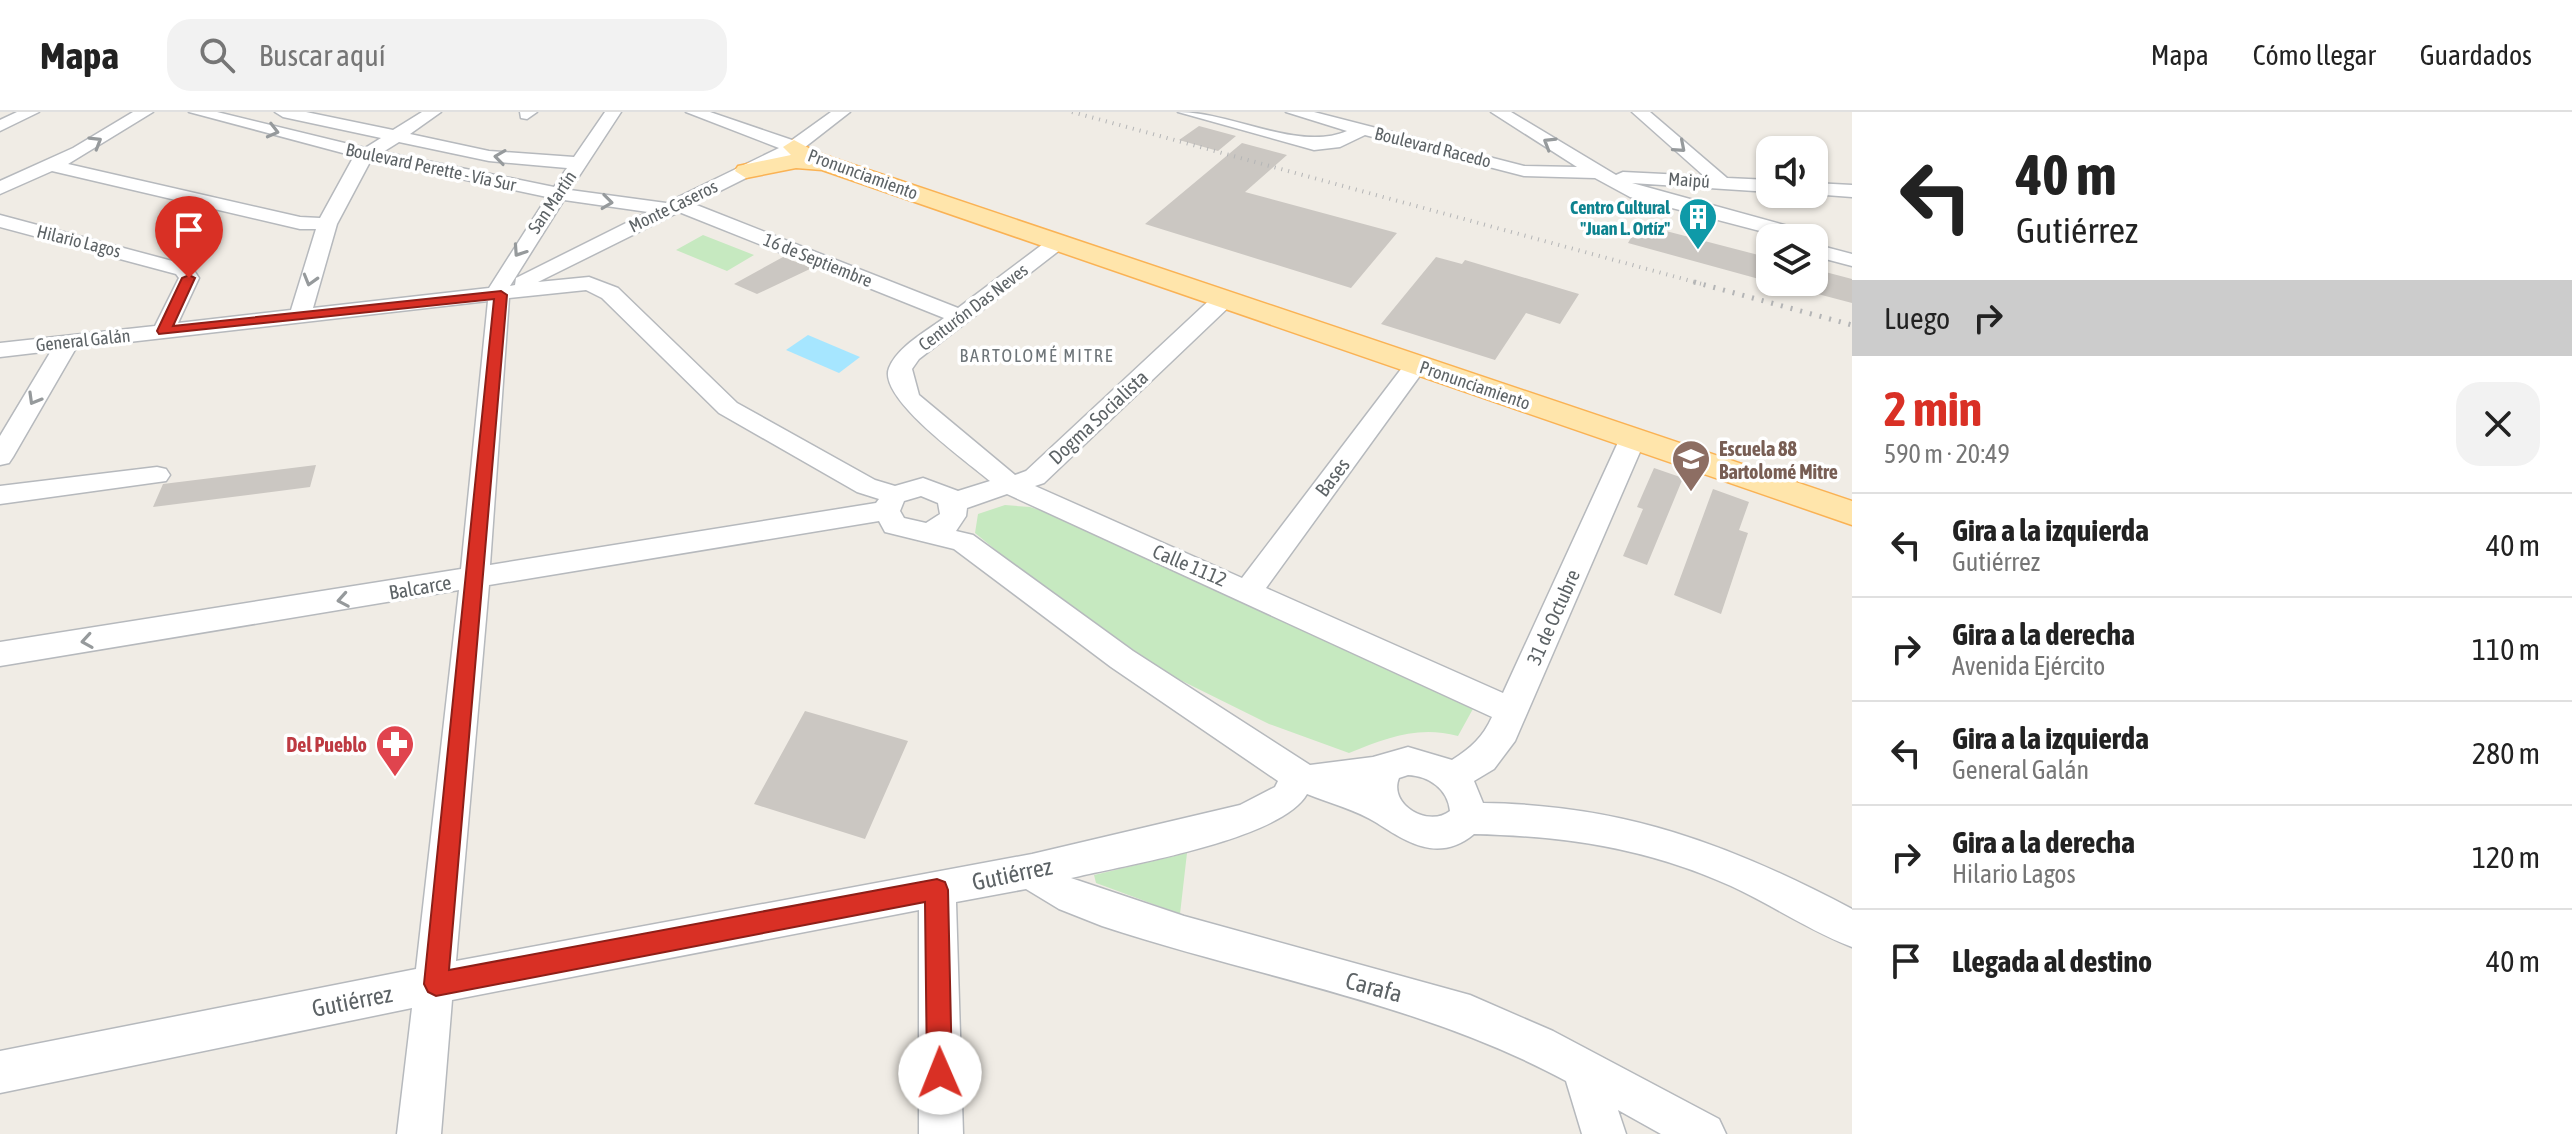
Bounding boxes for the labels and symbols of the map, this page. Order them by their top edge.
one-way arrow [266,121,279,138]
street label: Boulevard Racedo [1373,122,1493,172]
one-way arrow [87,136,102,152]
one-way arrow [1543,137,1558,152]
one-way arrow [1671,137,1686,152]
street label: Boulevard Perette - Vía Sur [344,139,519,195]
street label: Pronunciamiento [805,144,921,204]
one-way arrow [493,149,506,166]
street label: San Martín [524,167,580,237]
street label: Maipú [1667,168,1711,192]
street label: Monte Caseros [625,176,721,236]
one-way arrow [600,193,614,210]
pin [155,196,223,278]
building icon: Centro Cultural "Juan L. Ortíz" [1677,196,1719,251]
place label: Centro Cultural "Juan L. Ortíz" [1570,197,1670,239]
street label: Hilario Lagos [35,220,123,262]
street label: 16 de Septiembre [761,229,875,291]
one-way arrow [514,242,529,256]
street label: Centurón Das Neves [914,259,1032,355]
one-way arrow [303,272,320,286]
street label: General Galán [35,325,131,355]
district label: BARTOLOMÉ MITRE [960,345,1114,366]
street label: Pronunciamiento [1417,356,1533,414]
street label: Dogma Socialista [1044,365,1152,469]
one-way arrow [28,390,44,405]
place label: Escuela 88 Bartolomé Mitre [1719,437,1838,483]
school or university icon: Escuela 88 Bartolomé Mitre [1670,438,1712,493]
street label: Bases [1310,453,1354,501]
street label: Calle 1112 [1150,539,1230,591]
street label: 31 de Octubre [1522,566,1584,668]
street label: Balcarce [387,570,453,604]
one-way arrow [337,591,350,608]
one-way arrow [80,632,93,649]
pharmacy icon: Del Pueblo [374,723,416,778]
place label: Del Pueblo [286,733,367,756]
street label: Gutiérrez [969,852,1055,896]
street label: Carafa [1343,967,1405,1007]
street label: Gutiérrez [309,980,395,1022]
position arrow [898,1031,982,1115]

